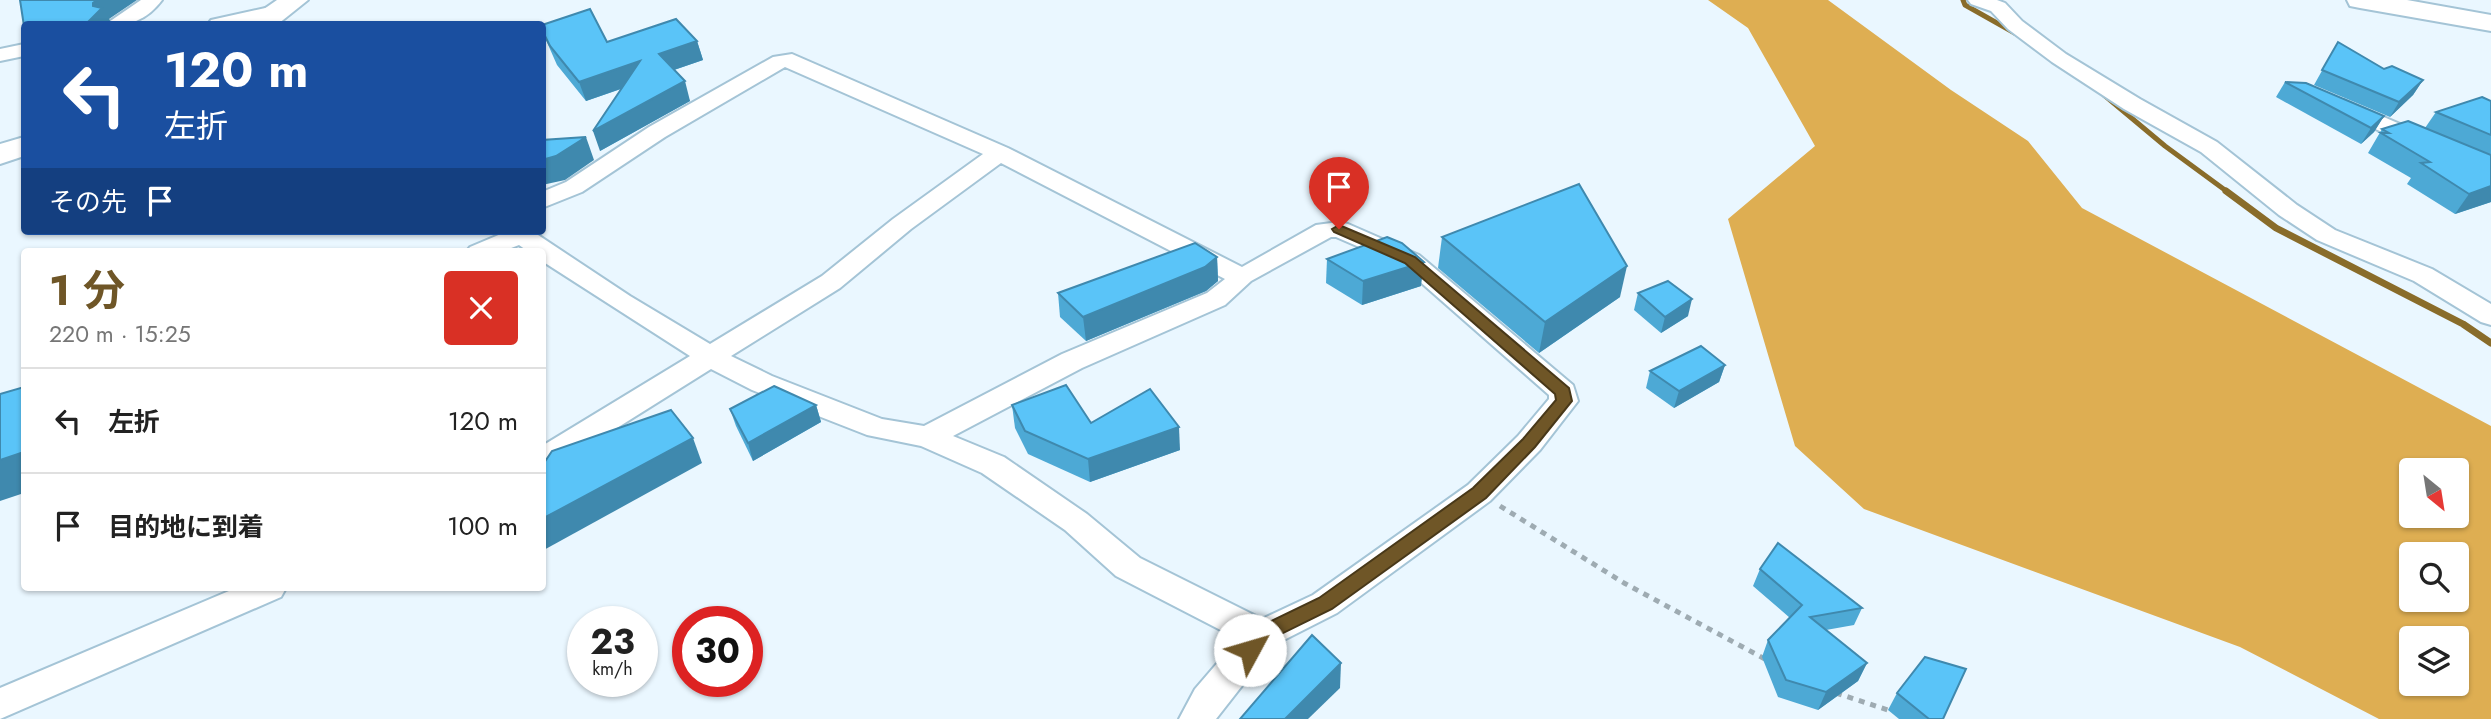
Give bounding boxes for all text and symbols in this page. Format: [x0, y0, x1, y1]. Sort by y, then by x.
text: 120 m [164, 35, 308, 105]
icon: left [49, 49, 140, 140]
text: 左折 [164, 103, 228, 149]
pin [1309, 157, 1369, 229]
icon: arrive [1320, 168, 1358, 206]
icon: arrive [141, 182, 179, 220]
text: その先 [49, 183, 127, 221]
text: 1 分 [49, 260, 125, 321]
button: close [444, 271, 518, 345]
text: 220 m · 15:25 [49, 317, 191, 351]
icon: left [49, 402, 87, 440]
text: 120 m [448, 402, 518, 440]
text: 左折 [108, 403, 160, 441]
north arrow [2399, 458, 2469, 528]
map controls [2399, 458, 2469, 696]
icon: arrive [49, 507, 87, 545]
text: 100 m [447, 507, 518, 545]
text: 目的地に到着 [108, 508, 264, 546]
button: search [2399, 542, 2469, 612]
speed limit sign: 30 [672, 606, 763, 697]
position arrow [1213, 613, 1287, 687]
text: 23 [590, 617, 635, 667]
button: layers [2399, 626, 2469, 696]
text: km/h [592, 656, 633, 682]

